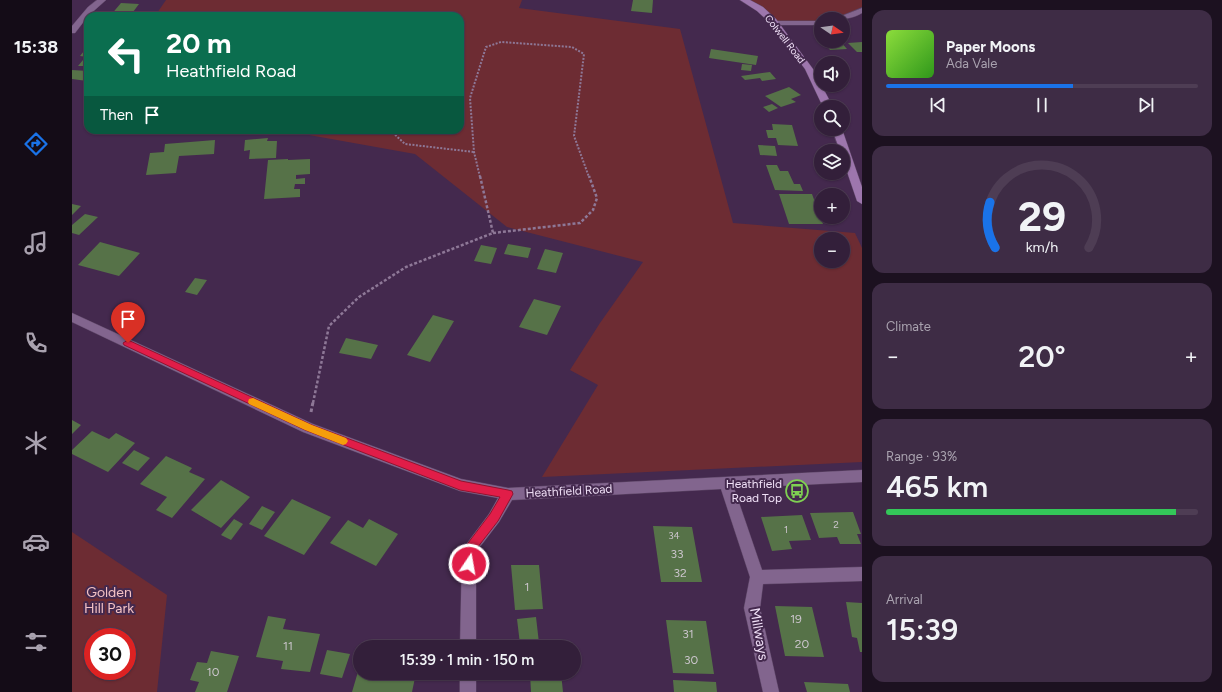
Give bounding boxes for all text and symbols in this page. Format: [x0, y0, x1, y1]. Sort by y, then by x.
street label: Colwell Road [762, 12, 808, 66]
north arrow [814, 12, 850, 48]
map controls [814, 12, 850, 268]
text: 20 m [166, 26, 231, 60]
icon: left [100, 28, 152, 80]
text: 15:38 [14, 36, 58, 58]
text: Paper Moons [946, 38, 1035, 56]
button: sound [814, 56, 850, 92]
text: Ada Vale [946, 56, 997, 71]
text: Heathfield Road [166, 60, 296, 82]
icon: previous [927, 94, 949, 116]
icon: pause [1031, 94, 1053, 116]
icon: next [1135, 94, 1157, 116]
button: search [814, 100, 850, 136]
icon: arrive [141, 104, 163, 126]
text: Then [100, 106, 133, 124]
icon: directions [22, 130, 50, 158]
button: layers [814, 144, 850, 180]
button: + [814, 188, 850, 224]
text: 29 [1018, 190, 1066, 240]
icon: music [22, 229, 50, 257]
button: − [814, 232, 850, 268]
text: km/h [1026, 237, 1058, 255]
pin [111, 302, 145, 343]
icon: arrive [117, 308, 139, 330]
text: Climate [886, 319, 931, 334]
icon: phone [22, 329, 50, 357]
text: 20° [1018, 338, 1066, 375]
text: − [886, 343, 900, 370]
text: + [1184, 343, 1198, 370]
icon: climate [22, 429, 50, 457]
text: Range · 93% [886, 449, 957, 464]
text: 465 km [886, 468, 988, 505]
place label: Heathfield Road Top [726, 477, 782, 505]
bus stop icon: Heathfield Road Top [784, 478, 810, 504]
street label: Heathfield Road [525, 482, 613, 500]
house number: 2 [833, 518, 839, 531]
house number: 1 [784, 523, 788, 536]
icon: car [22, 528, 50, 556]
house number: 34 [668, 529, 680, 542]
position arrow [448, 543, 490, 585]
house number: 33 [670, 547, 684, 561]
house number: 32 [673, 566, 687, 580]
house number: 1 [525, 580, 529, 594]
park label: Golden Hill Park [84, 584, 134, 617]
text: Arrival [886, 592, 923, 607]
street label: Millways [746, 606, 772, 662]
text: 15:39 [886, 611, 958, 648]
house number: 19 [790, 612, 802, 626]
house number: 31 [682, 627, 694, 641]
icon: filters [22, 628, 50, 656]
speed limit sign: 30 [84, 628, 136, 680]
house number: 20 [795, 637, 810, 651]
house number: 11 [283, 639, 293, 653]
text: 15:39 · 1 min · 150 m [400, 651, 534, 669]
house number: 30 [684, 653, 698, 667]
house number: 10 [207, 665, 220, 679]

